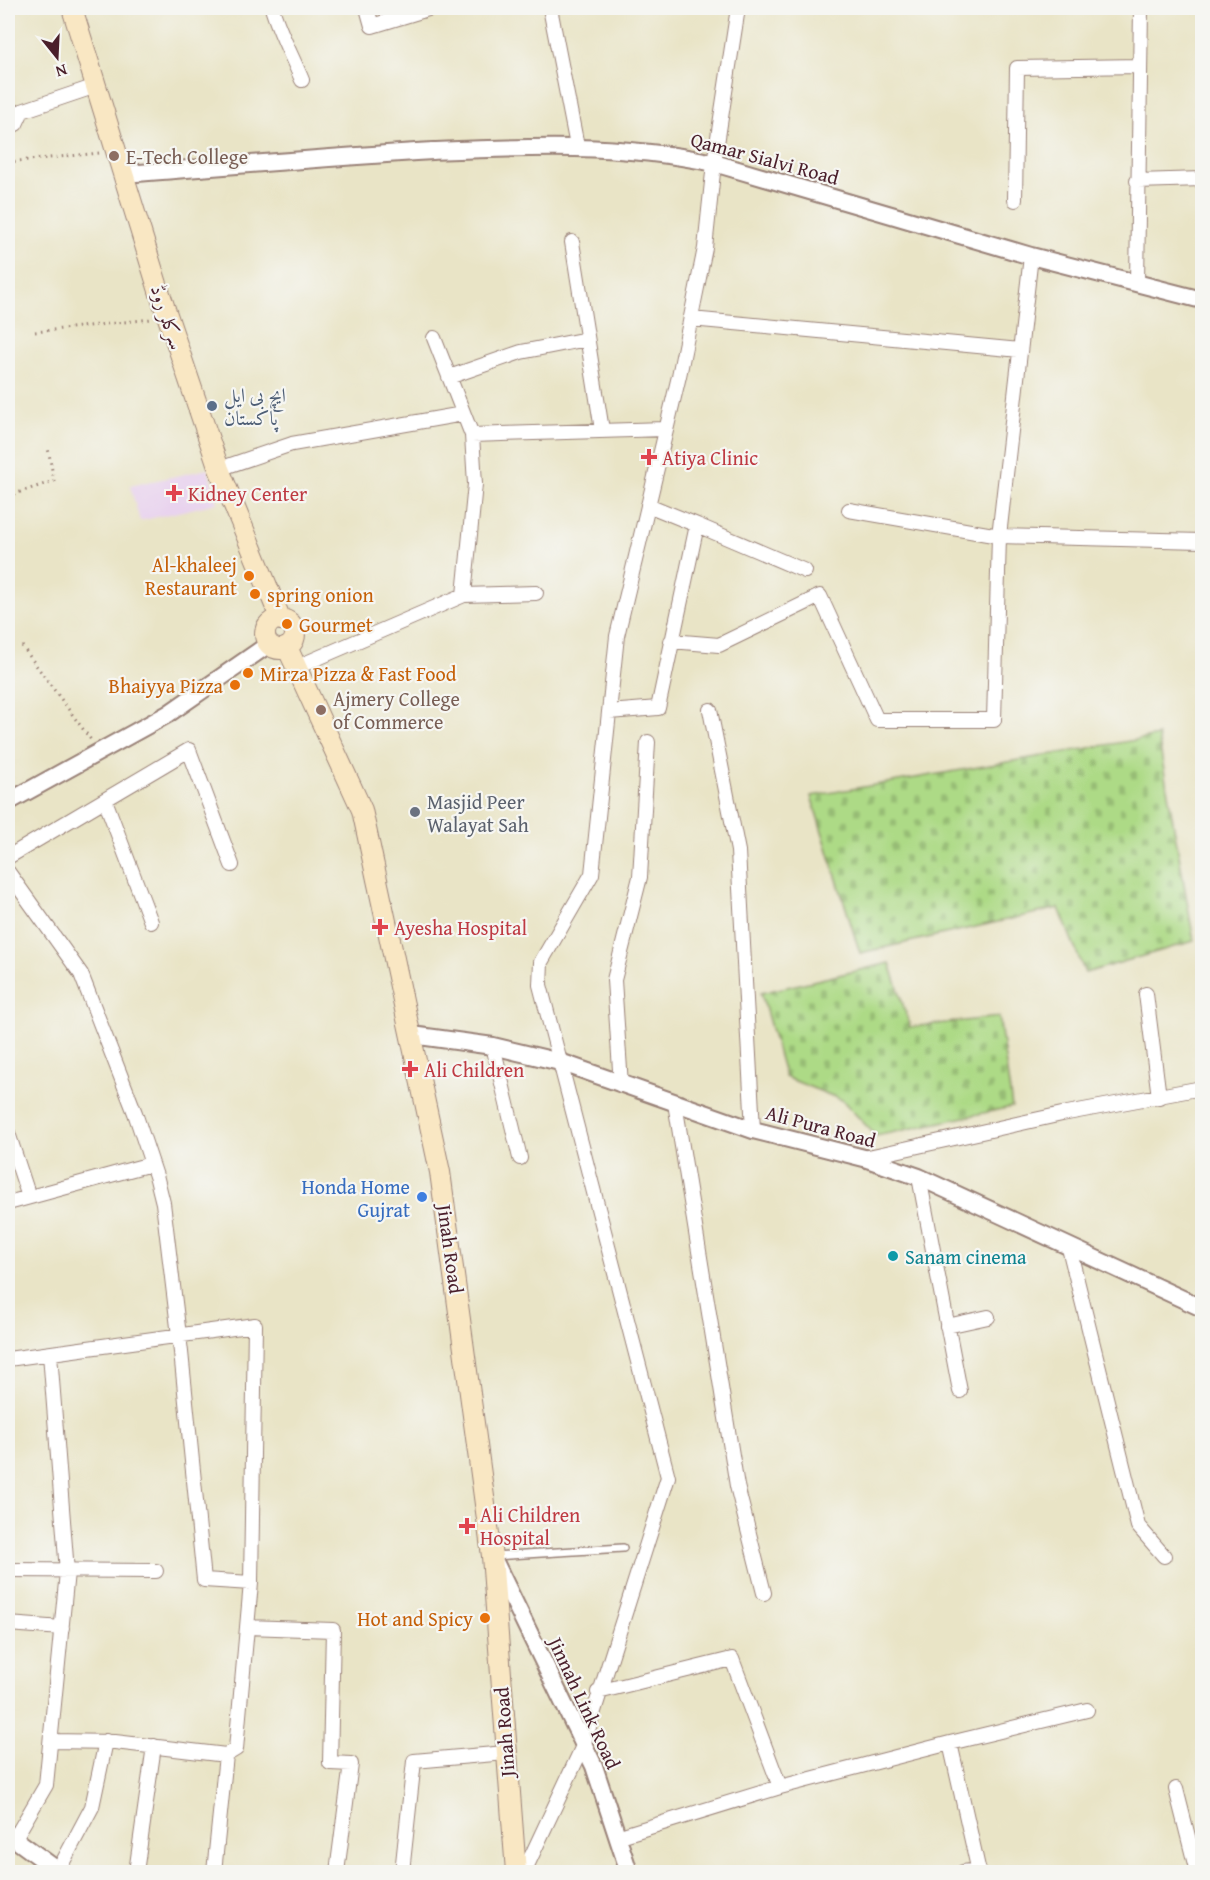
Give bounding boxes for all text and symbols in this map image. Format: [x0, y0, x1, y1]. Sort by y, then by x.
north arrow [27, 27, 87, 87]
text: N [53, 58, 70, 84]
street label: Qamar Sialvi Road [688, 124, 843, 192]
place label: E-Tech College [126, 142, 248, 171]
marker: E-Tech College [107, 149, 121, 163]
street label: سرکلر روڈ [144, 281, 192, 353]
place label: ایچ بی ایل پاکستان [224, 380, 286, 433]
marker: ایچ بی ایل پاکستان [205, 399, 219, 413]
place label: Atiya Clinic [662, 443, 758, 472]
marker: Atiya Clinic [640, 448, 658, 466]
place label: Kidney Center [188, 479, 307, 508]
marker: Kidney Center [165, 484, 183, 502]
place label: Al-khaleej Restaurant [145, 550, 237, 602]
marker: Al-khaleej Restaurant [242, 569, 256, 583]
place label: spring onion [267, 580, 374, 609]
marker: spring onion [248, 587, 262, 601]
place label: Gourmet [299, 610, 373, 639]
marker: Gourmet [280, 617, 294, 631]
place label: Mirza Pizza & Fast Food [260, 659, 457, 688]
marker: Mirza Pizza & Fast Food [241, 666, 255, 680]
place label: Bhaiyya Pizza [109, 671, 224, 700]
marker: Bhaiyya Pizza [228, 678, 242, 692]
place label: Ajmery College of Commerce [333, 684, 460, 736]
marker: Ajmery College of Commerce [314, 703, 328, 717]
place label: Masjid Peer Walayat Sah [427, 787, 529, 839]
marker: Masjid Peer Walayat Sah [408, 805, 422, 819]
place label: Ayesha Hospital [394, 913, 527, 942]
marker: Ayesha Hospital [371, 918, 389, 936]
place label: Ali Children [424, 1055, 524, 1084]
marker: Ali Children [401, 1060, 419, 1078]
street label: Ali Pura Road [763, 1097, 880, 1155]
place label: Honda Home Gujrat [302, 1172, 410, 1224]
marker: Honda Home Gujrat [415, 1190, 429, 1204]
street label: Jinah Road [430, 1199, 472, 1296]
place label: Sanam cinema [905, 1242, 1027, 1271]
marker: Sanam cinema [886, 1249, 900, 1263]
place label: Ali Children Hospital [480, 1500, 580, 1552]
marker: Ali Children Hospital [458, 1517, 476, 1535]
place label: Hot and Spicy [357, 1604, 473, 1633]
marker: Hot and Spicy [478, 1611, 492, 1625]
street label: Jinnah Link Road [540, 1630, 628, 1774]
street label: Jinah Road [486, 1686, 522, 1781]

